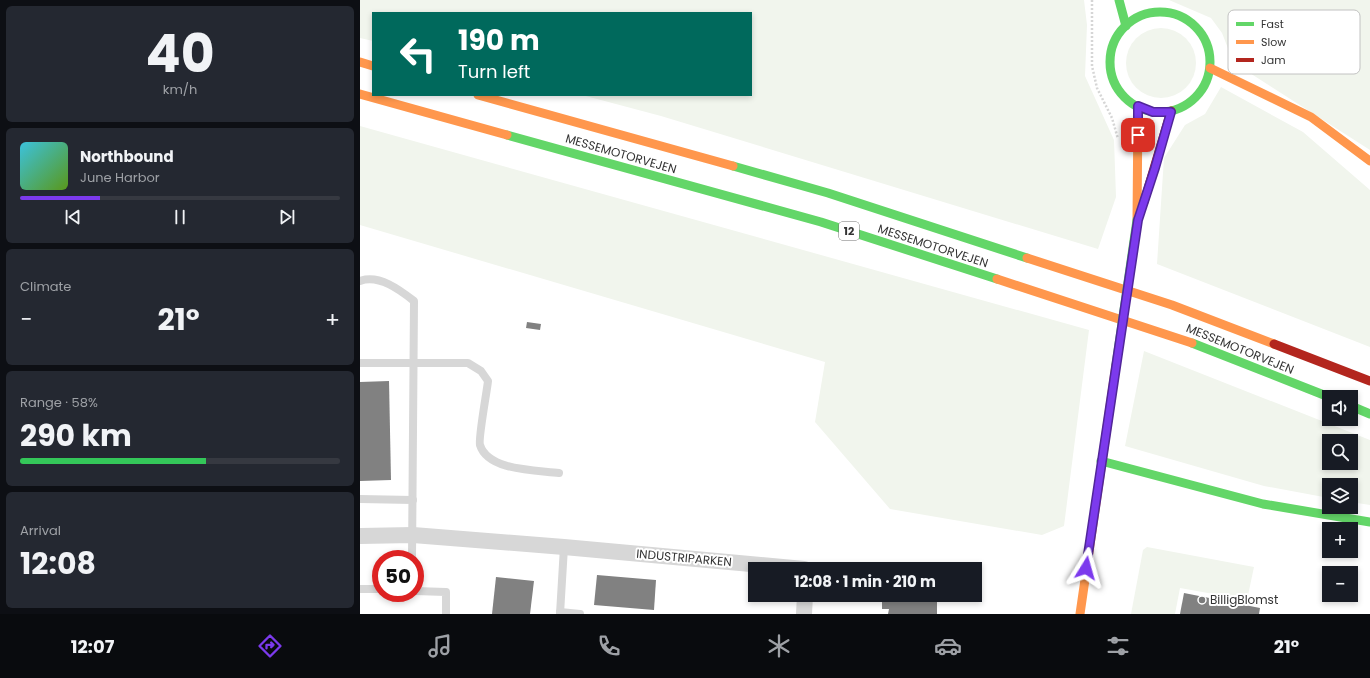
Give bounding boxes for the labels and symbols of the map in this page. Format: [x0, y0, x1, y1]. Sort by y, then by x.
legend [1228, 10, 1360, 74]
text: Fast [1261, 16, 1284, 32]
text: Slow [1261, 34, 1286, 50]
text: Jam [1261, 52, 1286, 68]
pin [1121, 118, 1155, 152]
street label: MESSEMOTORVEJEN [564, 130, 679, 178]
street label: MESSEMOTORVEJEN [876, 220, 990, 271]
road number: 12 [839, 222, 859, 240]
street label: MESSEMOTORVEJEN [1184, 319, 1297, 378]
street label: INDUSTRIPARKEN [636, 545, 733, 570]
position arrow [1065, 547, 1107, 589]
speed limit sign: 50 [372, 550, 424, 602]
place label: BilligBlomst [1210, 591, 1278, 608]
marker: BilligBlomst [1197, 595, 1207, 605]

